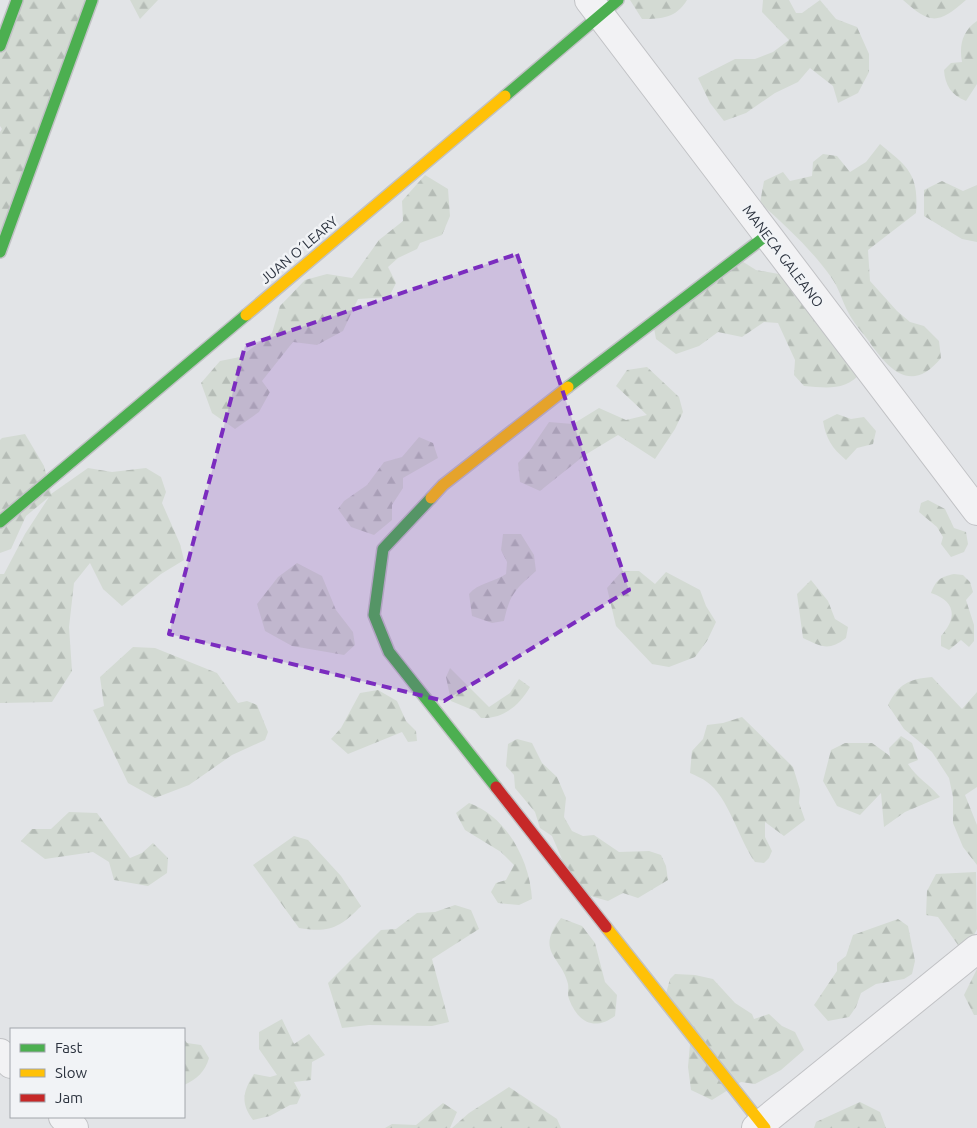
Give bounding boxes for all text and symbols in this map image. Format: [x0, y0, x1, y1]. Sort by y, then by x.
street label: MANECA GALEANO [739, 202, 827, 310]
street label: JUAN O´LEARY [257, 213, 341, 287]
legend [10, 1028, 185, 1118]
text: Fast [55, 1039, 83, 1056]
text: Slow [55, 1064, 88, 1081]
text: Jam [55, 1089, 83, 1106]

